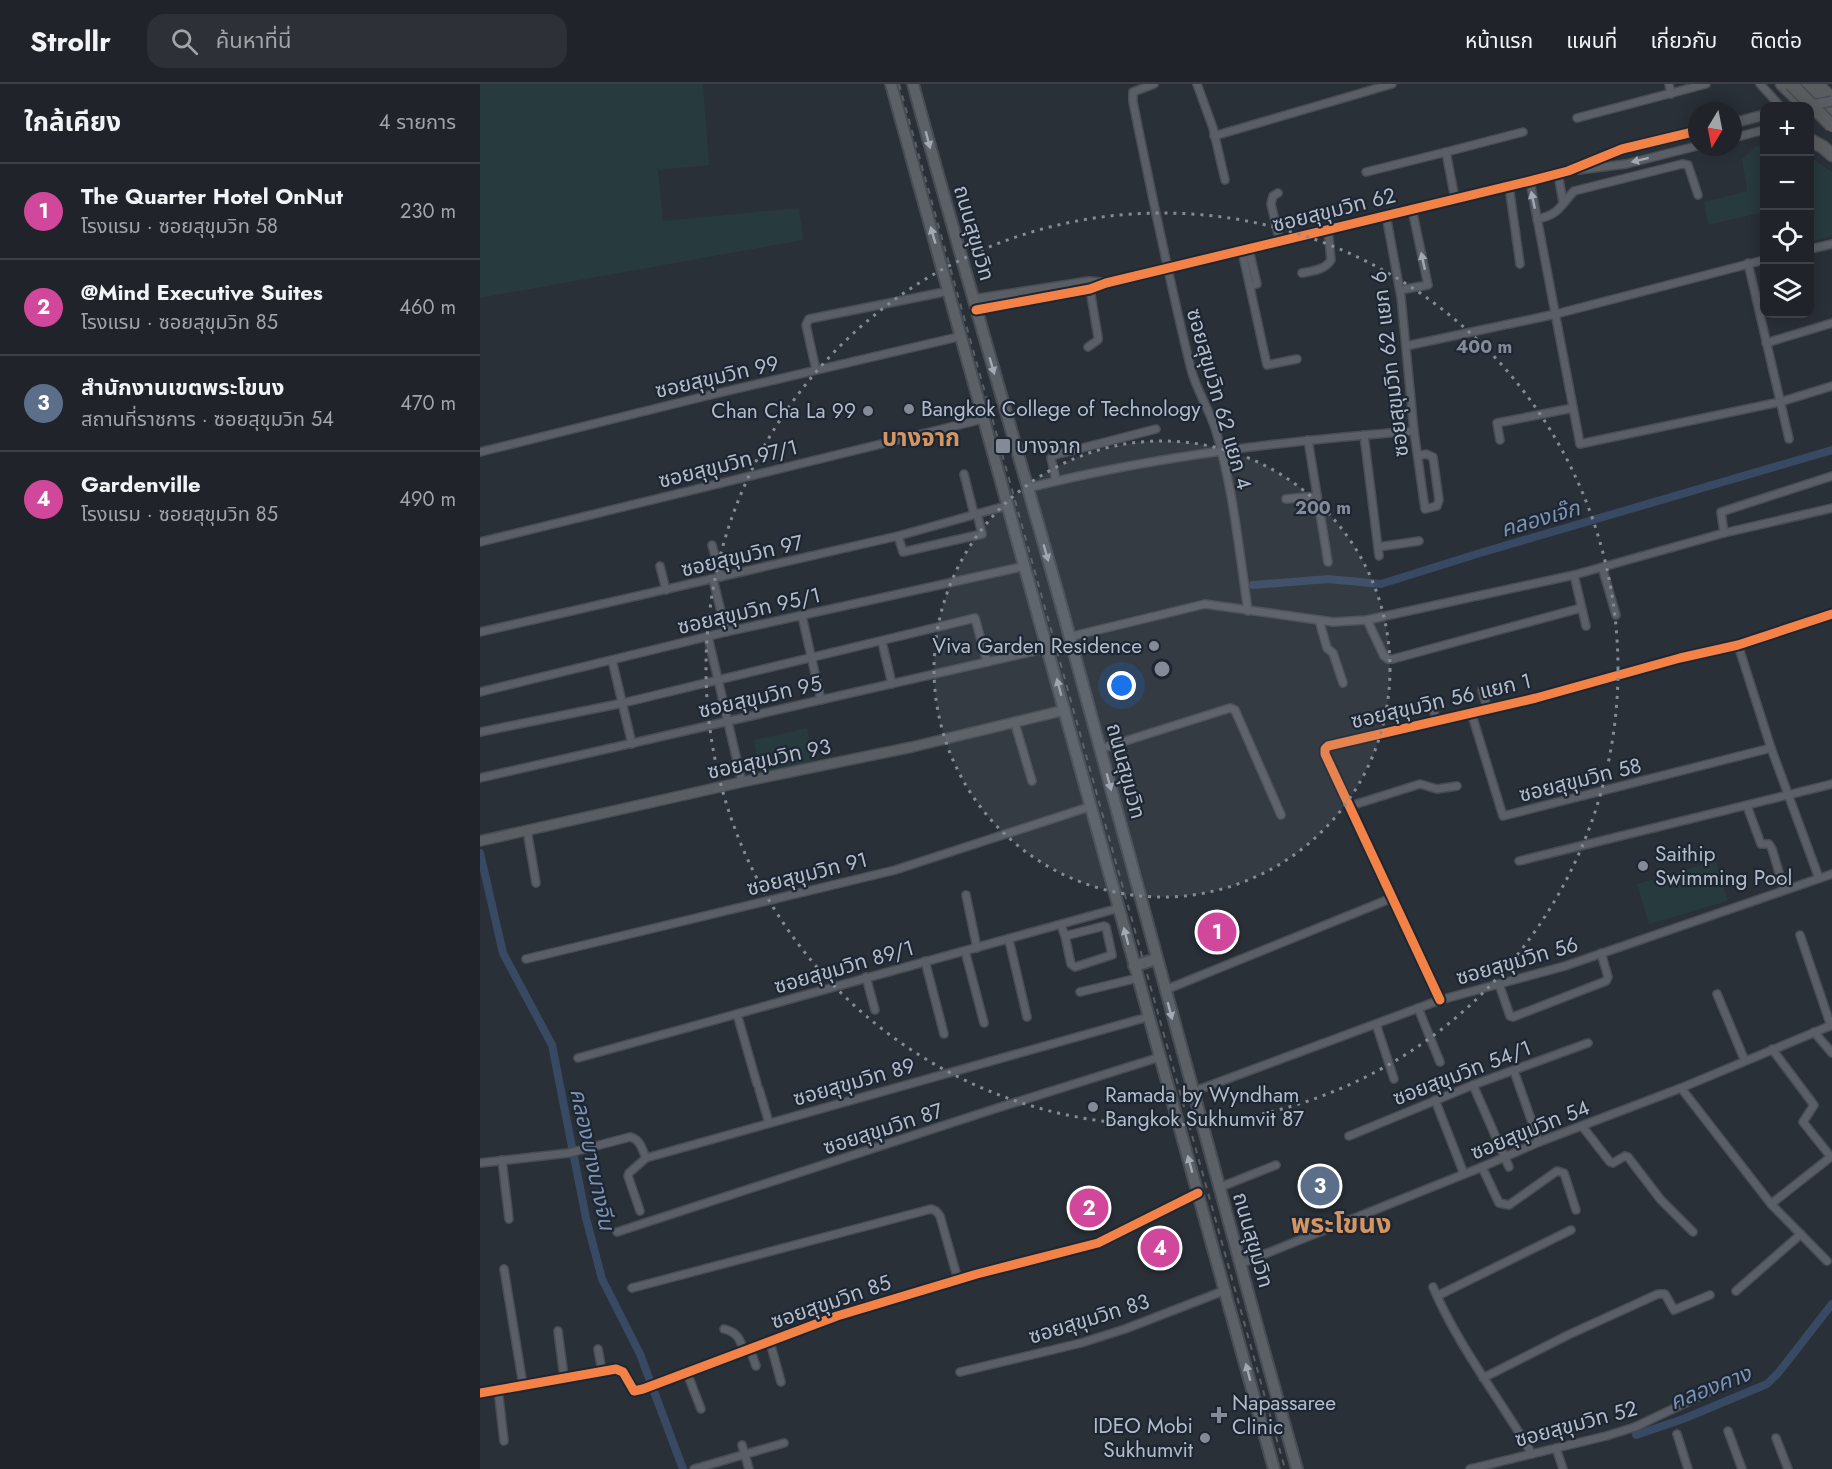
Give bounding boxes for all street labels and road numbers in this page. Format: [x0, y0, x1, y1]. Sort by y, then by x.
street label: ซอยสุขุมวิท 62 [1269, 180, 1399, 240]
street label: ถนนสุขุมวิท [946, 182, 1002, 284]
street label: ซอยสุขุมวิท 62 แยก 6 [1364, 269, 1416, 459]
street label: ซอยสุขุมวิท 62 แยก 4 [1179, 305, 1259, 493]
street label: ซอยสุขุมวิท 99 [652, 348, 782, 406]
street label: ซอยสุขุมวิท 97/1 [655, 432, 801, 496]
street label: ซอยสุขุมวิท 97 [678, 527, 806, 585]
street label: ซอยสุขุมวิท 95/1 [674, 580, 824, 642]
street label: ซอยสุขุมวิท 56 แยก 1 [1348, 666, 1534, 736]
street label: ซอยสุขุมวิท 95 [695, 668, 825, 726]
street label: ถนนสุขุมวิท [1099, 720, 1153, 822]
street label: ซอยสุขุมวิท 93 [704, 731, 834, 787]
street label: ซอยสุขุมวิท 58 [1516, 750, 1644, 810]
street label: ซอยสุขุมวิท 91 [743, 844, 871, 904]
street label: ซอยสุขุมวิท 56 [1452, 929, 1582, 993]
street label: ซอยสุขุมวิท 89/1 [770, 933, 918, 1001]
street label: ซอยสุขุมวิท 54/1 [1388, 1033, 1536, 1113]
street label: ซอยสุขุมวิท 89 [790, 1050, 918, 1114]
street label: ซอยสุขุมวิท 54 [1466, 1092, 1594, 1168]
street label: ซอยสุขุมวิท 87 [819, 1096, 947, 1162]
street label: ถนนสุขุมวิท [1225, 1189, 1281, 1291]
street label: ซอยสุขุมวิท 85 [767, 1267, 895, 1337]
street label: ซอยสุขุมวิท 83 [1025, 1286, 1153, 1352]
street label: ซอยสุขุมวิท 52 [1511, 1393, 1641, 1455]

